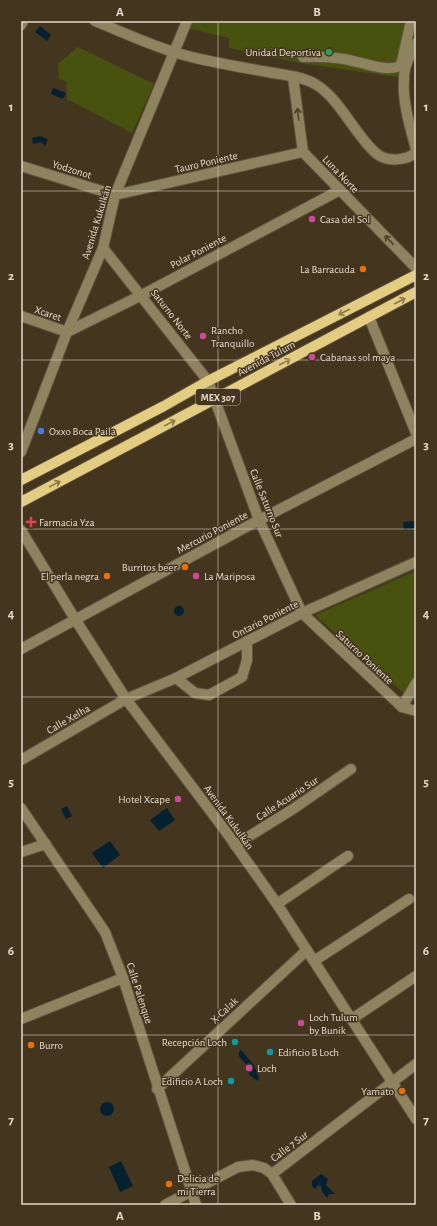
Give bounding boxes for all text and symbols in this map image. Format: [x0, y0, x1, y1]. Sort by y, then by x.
text: A [116, 6, 124, 19]
text: B [313, 6, 321, 19]
place label: Unidad Deportiva [245, 47, 321, 58]
marker: Unidad Deportiva [324, 47, 334, 57]
text: 1 [9, 101, 13, 114]
text: 1 [424, 101, 428, 114]
one-way arrow [294, 108, 302, 121]
street label: Tauro Poniente [174, 150, 239, 175]
street label: Luna Norte [320, 154, 361, 195]
street label: Yodzonot [51, 158, 93, 181]
street label: Avenida Kukulkán [80, 184, 113, 261]
marker: Casa del Sol [307, 214, 317, 224]
place label: Casa del Sol [320, 214, 370, 225]
street label: Polar Poniente [168, 232, 228, 271]
one-way arrow [384, 235, 394, 245]
place label: La Barracuda [300, 264, 355, 275]
marker: La Barracuda [358, 264, 368, 274]
text: 2 [8, 270, 14, 283]
text: 2 [423, 270, 429, 283]
street label: Saturno Norte [149, 287, 194, 341]
one-way arrow [394, 296, 406, 304]
street label: Xcaret [33, 304, 63, 323]
one-way arrow [338, 309, 350, 316]
place label: Rancho Tranquillo [211, 325, 255, 349]
marker: Rancho Tranquillo [198, 331, 208, 341]
street label: Avenida Tulum [235, 339, 297, 378]
marker: Cabanas sol maya [307, 352, 317, 362]
place label: Cabanas sol maya [320, 352, 395, 363]
one-way arrow [279, 357, 291, 365]
road number: MEX 307 [196, 389, 240, 405]
one-way arrow [164, 418, 176, 426]
marker: Oxxo Boca Paila [36, 426, 46, 436]
place label: Oxxo Boca Paila [49, 426, 116, 437]
text: 3 [8, 439, 14, 452]
text: 3 [423, 439, 429, 452]
street label: Calle Saturno Sur [248, 467, 285, 539]
one-way arrow [49, 480, 61, 487]
street label: Mercurio Poniente [175, 509, 249, 556]
marker: Farmacia Yza [26, 517, 36, 527]
place label: Farmacia Yza [39, 517, 95, 528]
place label: Burritos beer [122, 562, 177, 573]
marker: Burritos beer [180, 562, 190, 572]
place label: El perla negra [41, 571, 99, 582]
marker: El perla negra [102, 571, 112, 581]
marker: La Mariposa [191, 571, 201, 581]
place label: La Mariposa [204, 571, 255, 582]
street label: Ontario Poniente [230, 598, 300, 641]
text: 4 [8, 608, 15, 621]
text: 4 [423, 608, 430, 621]
street label: Saturno Poniente [334, 628, 395, 686]
street label: Calle Xelha [45, 703, 92, 736]
street label: Calle Acuario Sur [254, 774, 321, 823]
text: 5 [8, 776, 14, 789]
text: 5 [423, 776, 429, 789]
street label: Avenida Kukulkán [202, 783, 256, 852]
place label: Hotel Xcape [118, 794, 170, 805]
marker: Hotel Xcape [173, 794, 183, 804]
text: 6 [8, 945, 14, 958]
text: 6 [423, 945, 429, 958]
street label: Calle Palenque [124, 961, 155, 1025]
street label: X-Calak [209, 995, 240, 1026]
place label: Loch Tulum by Bunik [309, 1012, 358, 1036]
marker: Loch Tulum by Bunik [296, 1018, 306, 1028]
place label: Recepción Loch [162, 1037, 227, 1048]
marker: Recepción Loch [230, 1037, 240, 1047]
marker: Burro [26, 1040, 36, 1050]
place label: Burro [39, 1040, 63, 1051]
marker: Edificio B Loch [265, 1047, 275, 1057]
place label: Edificio B Loch [278, 1047, 339, 1058]
marker: Loch [244, 1063, 254, 1073]
place label: Loch [257, 1063, 277, 1074]
place label: Edificio A Loch [161, 1076, 223, 1087]
marker: Edificio A Loch [226, 1076, 236, 1086]
place label: Yamato [361, 1086, 394, 1097]
marker: Yamato [397, 1086, 407, 1096]
text: 7 [8, 1114, 14, 1127]
text: 7 [423, 1114, 429, 1127]
street label: Calle 7 Sur [269, 1129, 310, 1164]
place label: Delicia de mi Tierra [177, 1173, 219, 1197]
marker: Delicia de mi Tierra [164, 1179, 174, 1189]
text: A [116, 1210, 124, 1223]
text: B [313, 1210, 321, 1223]

